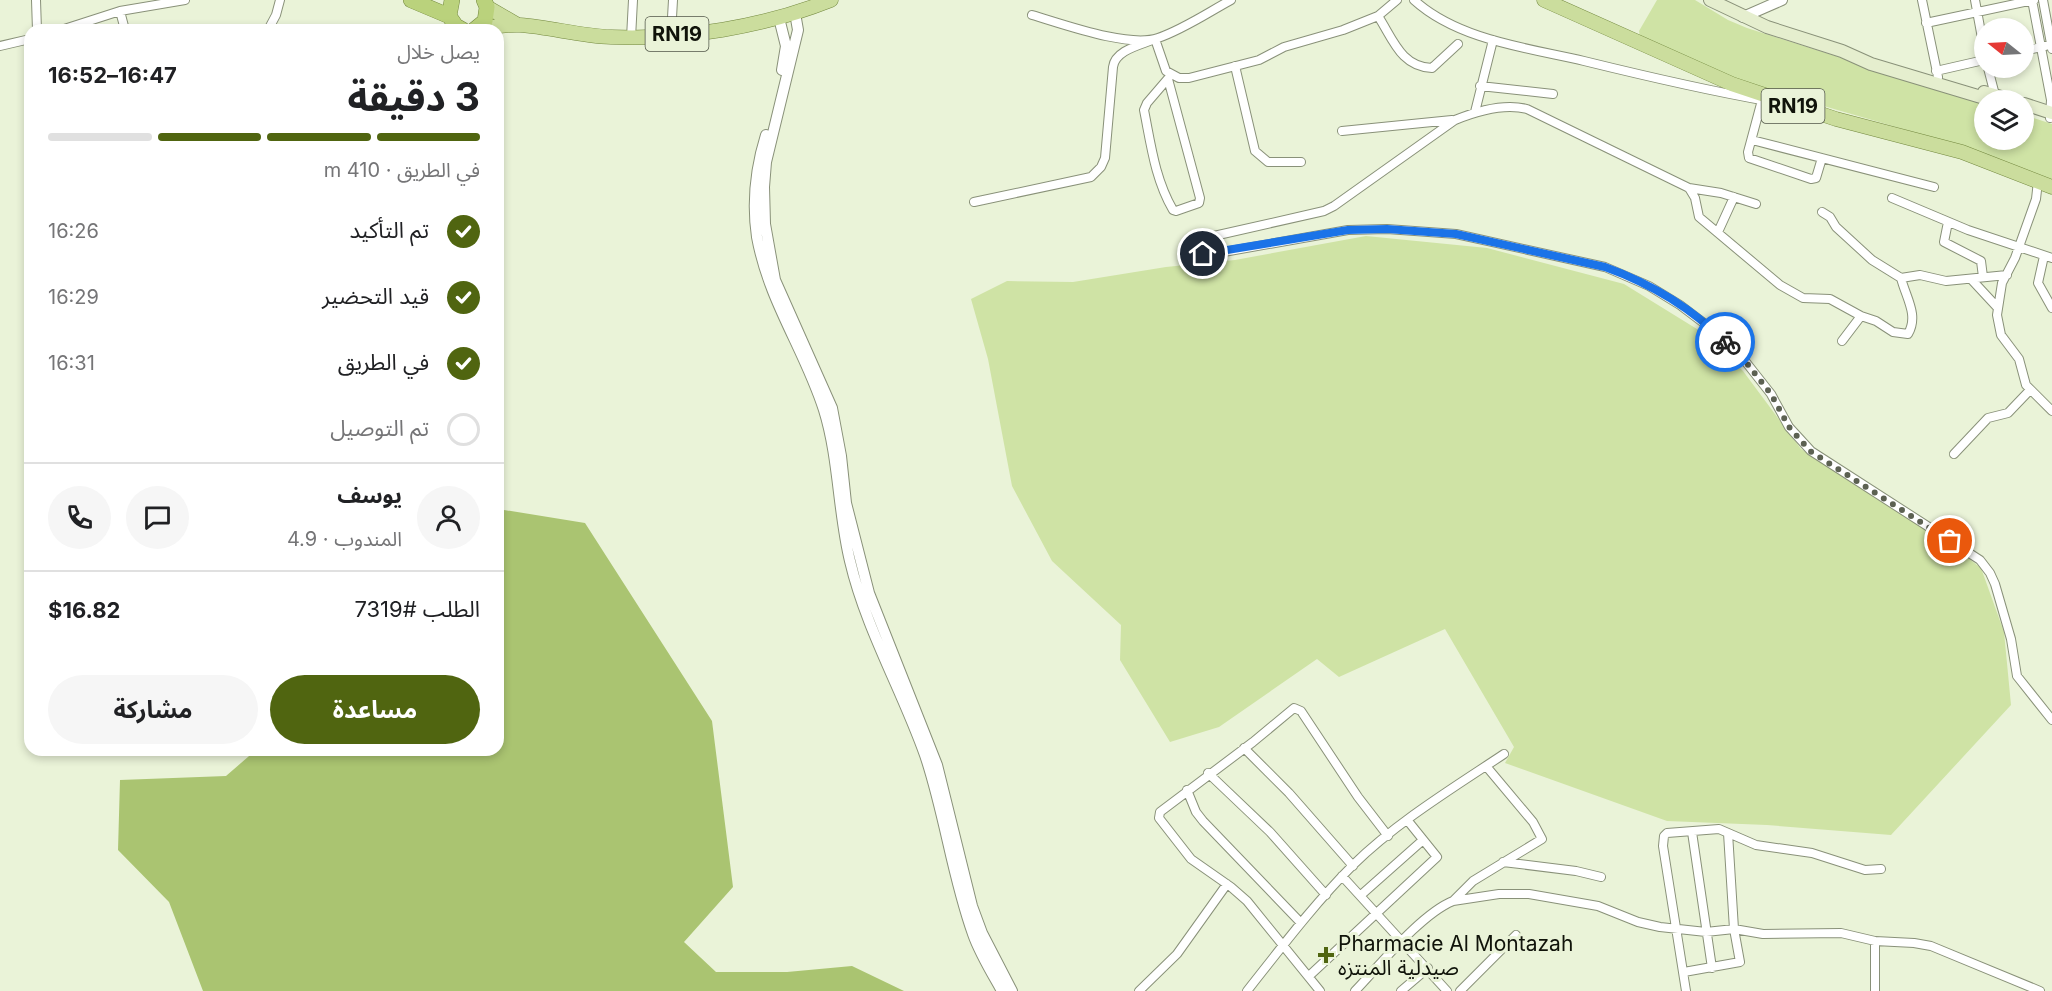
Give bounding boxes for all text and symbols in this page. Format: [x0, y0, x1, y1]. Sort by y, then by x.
road number: RN19 [646, 17, 708, 51]
north arrow [1974, 18, 2034, 78]
map controls [1974, 18, 2034, 150]
text: يصل خلال [397, 40, 480, 64]
text: 16:47–16:52 [48, 62, 177, 88]
text: 3 دقيقة [347, 73, 480, 120]
road number: RN19 [1762, 89, 1824, 123]
button: layers [1974, 90, 2034, 150]
text: في الطريق · 410 m [324, 158, 480, 182]
icon: check [447, 215, 480, 248]
text: تم التأكيد [349, 217, 429, 243]
text: 16:26 [48, 219, 99, 243]
pin [1177, 228, 1228, 279]
icon: home [1186, 237, 1219, 270]
icon: check [447, 281, 480, 314]
text: قيد التحضير [322, 283, 429, 309]
text: 16:29 [48, 285, 99, 309]
courier [1695, 312, 1755, 372]
icon: bike [1709, 326, 1742, 359]
icon: check [447, 347, 480, 380]
text: في الطريق [338, 349, 429, 375]
text: 16:31 [48, 351, 95, 375]
text: تم التوصيل [330, 415, 429, 441]
text: يوسف [337, 482, 402, 508]
button: phone [48, 486, 111, 549]
button: chat [126, 486, 189, 549]
button: person [417, 486, 480, 549]
pin [1924, 515, 1975, 566]
icon: bag [1933, 524, 1966, 557]
text: المندوب · 4.9 [287, 527, 402, 551]
text: الطلب #7319 [354, 596, 480, 622]
text: $16.82 [48, 597, 120, 623]
button: مشاركة [48, 675, 258, 744]
button: مساعدة [270, 675, 480, 744]
place label: Pharmacie Al Montazah صيدلية المنتزه [1338, 931, 1573, 980]
marker: Pharmacie Al Montazah صيدلية المنتزه [1319, 948, 1333, 962]

